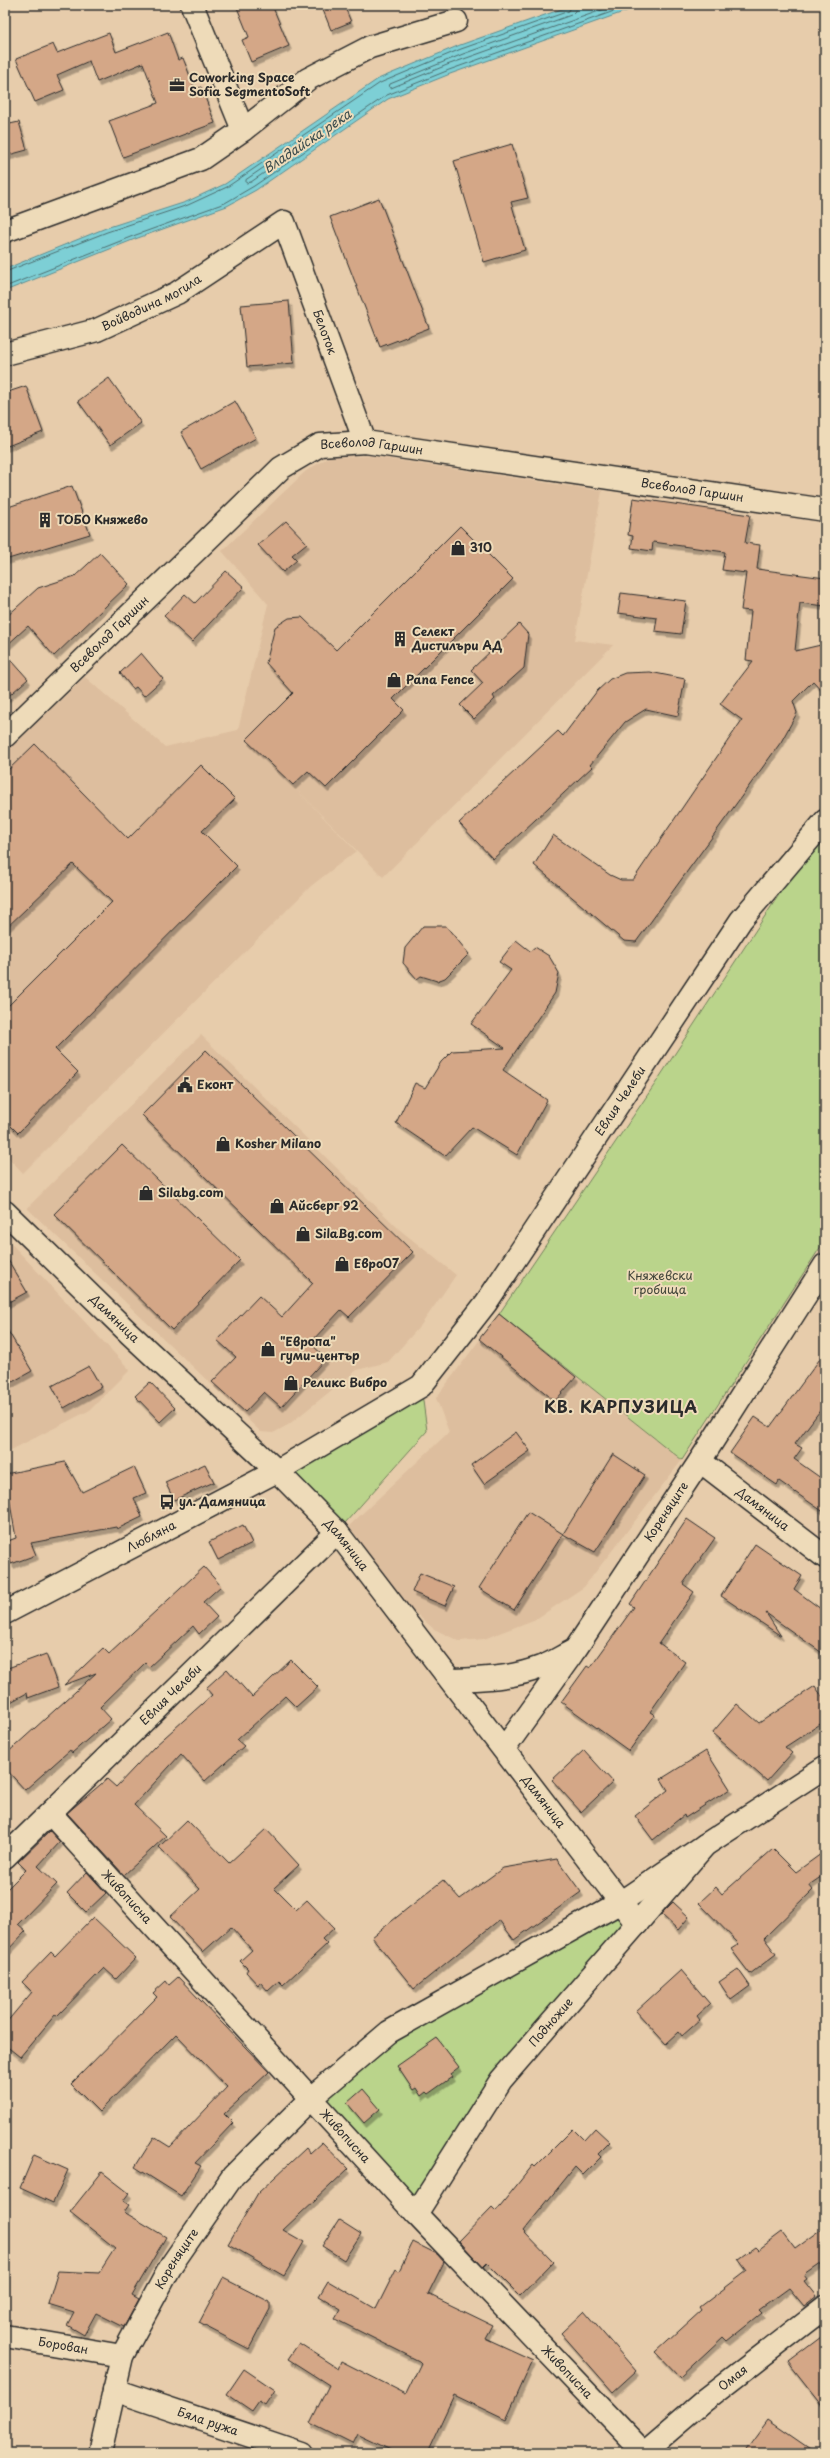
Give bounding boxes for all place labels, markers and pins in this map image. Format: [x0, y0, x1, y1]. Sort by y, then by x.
place label: Coworking Space Sofia SegmentoSoft [189, 68, 310, 100]
office icon: Coworking Space Sofia SegmentoSoft [168, 76, 186, 94]
place label: ТОБО Княжево [57, 510, 148, 528]
building icon: ТОБО Княжево [36, 511, 54, 529]
place label: 310 [470, 538, 492, 556]
shop icon: 310 [449, 539, 467, 557]
place label: Селект Дистилъри АД [411, 622, 502, 654]
building icon: Селект Дистилъри АД [391, 630, 409, 648]
place label: Pana Fence [406, 670, 475, 688]
shop icon: Pana Fence [385, 671, 403, 689]
place label: Еконт [197, 1075, 234, 1093]
public building icon: Еконт [176, 1076, 194, 1094]
place label: Kosher Milano [235, 1134, 321, 1152]
shop icon: Kosher Milano [214, 1135, 232, 1153]
place label: Silabg.com [158, 1183, 224, 1201]
shop icon: Silabg.com [137, 1184, 155, 1202]
place label: Айсберг 92 [288, 1196, 359, 1214]
shop icon: Айсберг 92 [268, 1197, 286, 1215]
place label: SilaBg.com [315, 1224, 382, 1242]
shop icon: SilaBg.com [294, 1225, 312, 1243]
place label: Евро07 [354, 1254, 399, 1272]
shop icon: Евро07 [333, 1255, 351, 1273]
place label: "Европа" гуми-център [280, 1332, 360, 1364]
shop icon: "Европа" гуми-център [259, 1340, 277, 1358]
place label: Реликс Вибро [303, 1373, 387, 1391]
shop icon: Реликс Вибро [282, 1374, 300, 1392]
place label: ул. Дамяница [179, 1492, 267, 1510]
bus stop icon: ул. Дамяница [158, 1493, 176, 1511]

